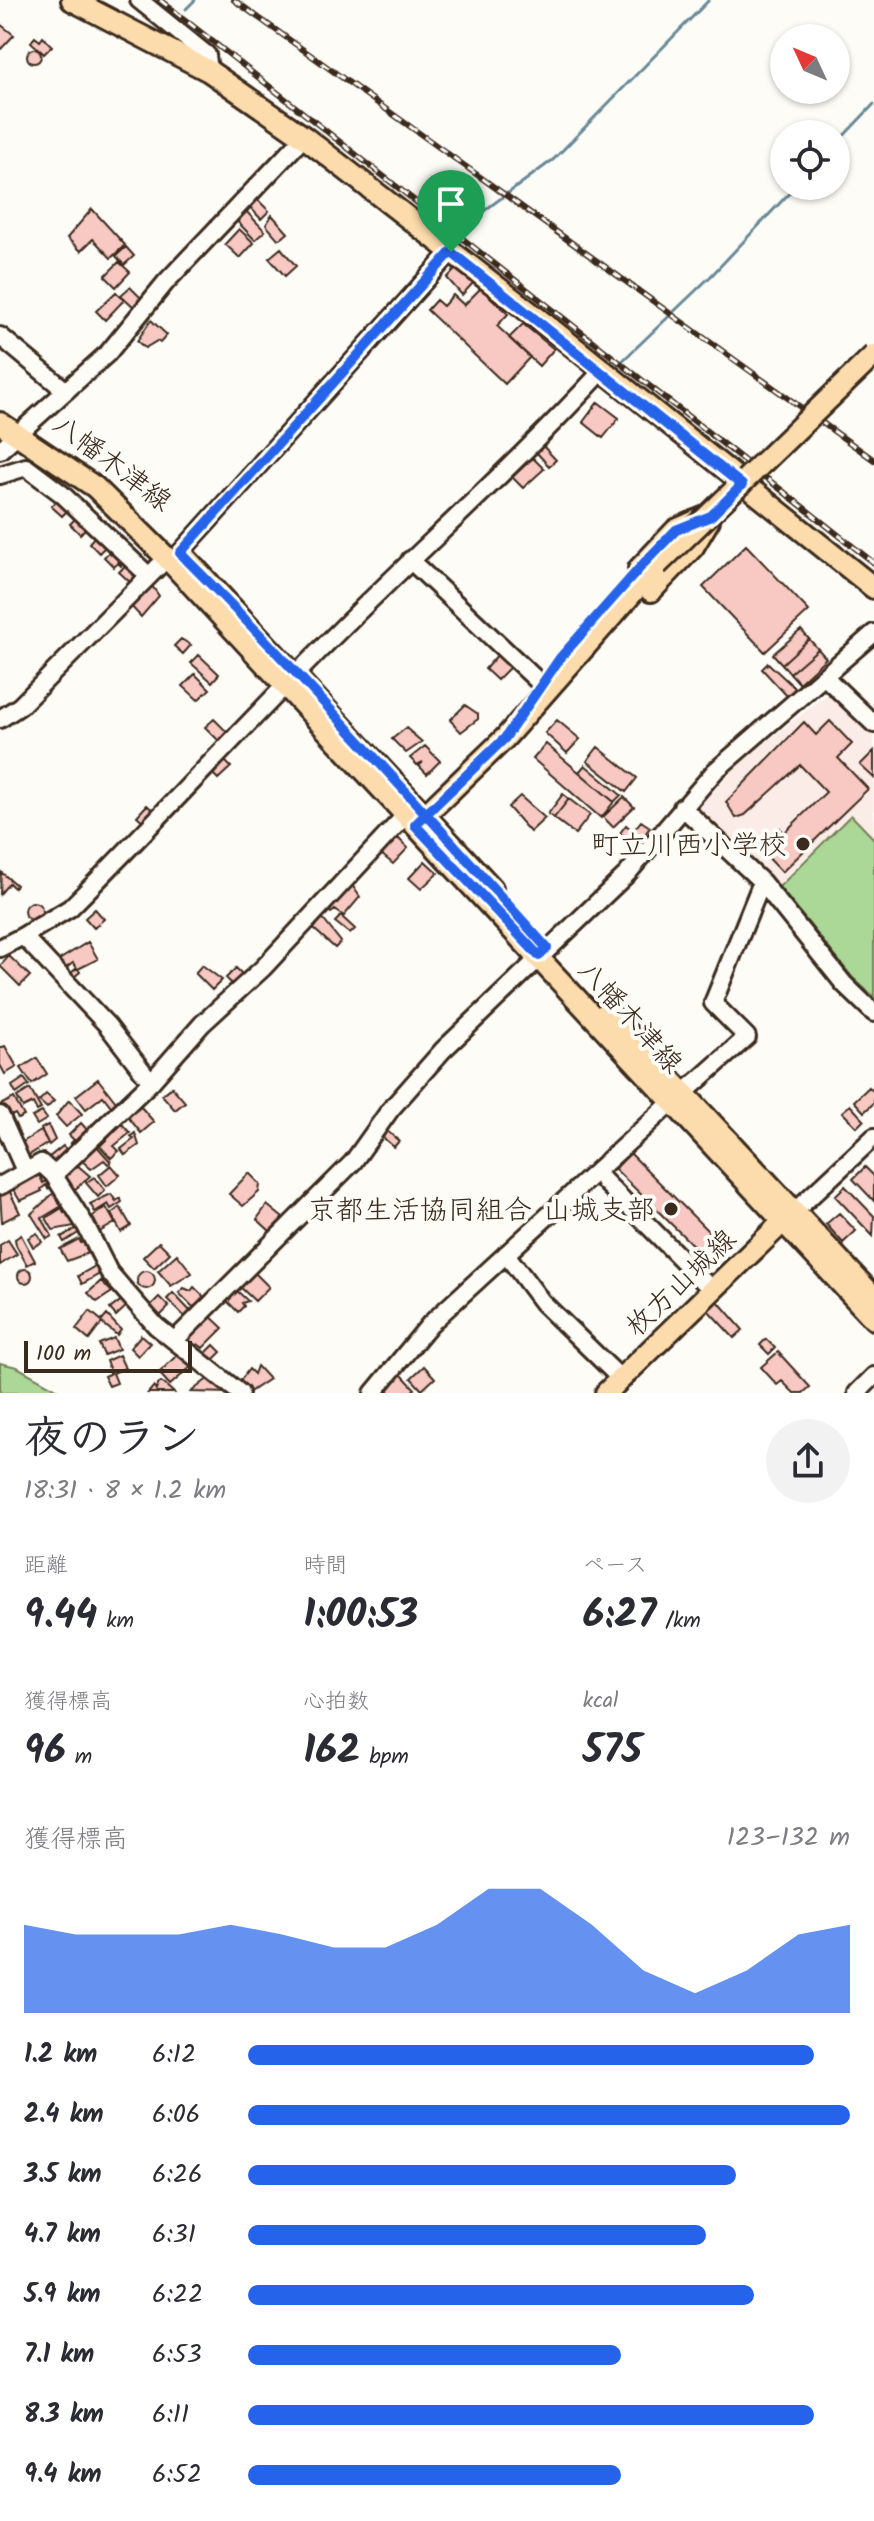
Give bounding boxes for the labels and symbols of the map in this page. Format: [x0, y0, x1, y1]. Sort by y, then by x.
north arrow [770, 24, 850, 104]
pin [417, 170, 485, 252]
street label: 八幡木津線 [42, 404, 181, 524]
place label: 町立川西小学校 [591, 824, 787, 869]
marker: 町立川西小学校 [794, 835, 812, 853]
street label: 八幡木津線 [566, 951, 693, 1085]
place label: 京都生活協同組合 山城支部 [308, 1189, 655, 1234]
marker: 京都生活協同組合 山城支部 [662, 1200, 680, 1218]
street label: 枚方山城線 [616, 1219, 748, 1349]
scale bar [24, 1337, 192, 1373]

